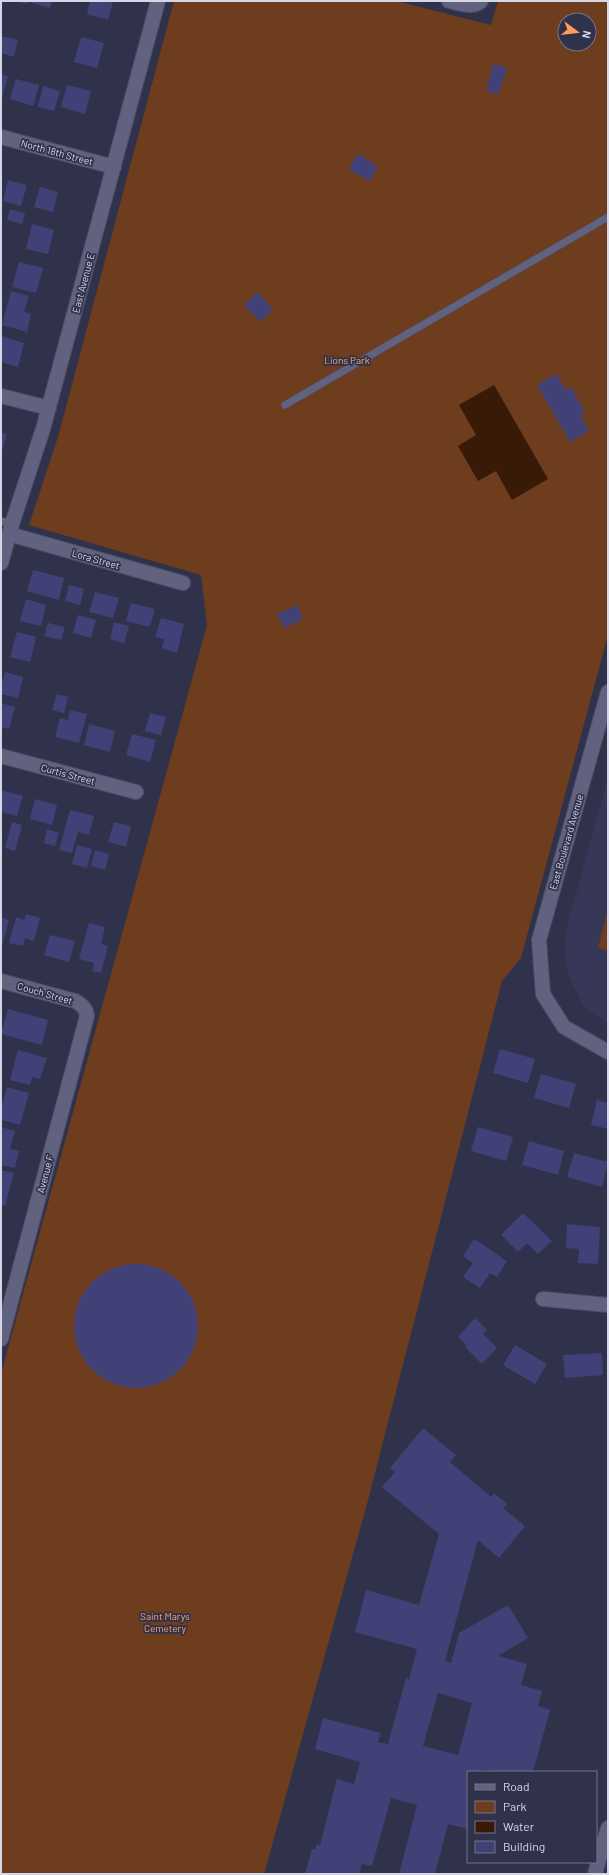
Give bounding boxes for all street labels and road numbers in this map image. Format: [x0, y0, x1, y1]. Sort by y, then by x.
street label: North 18th Street [20, 137, 95, 167]
street label: East Avenue E [69, 252, 97, 314]
street label: Lora Street [71, 546, 122, 572]
street label: Curtis Street [40, 761, 97, 787]
street label: East Boulevard Avenue [547, 793, 585, 891]
street label: Couch Street [16, 979, 74, 1007]
street label: Avenue F [34, 1153, 56, 1195]

